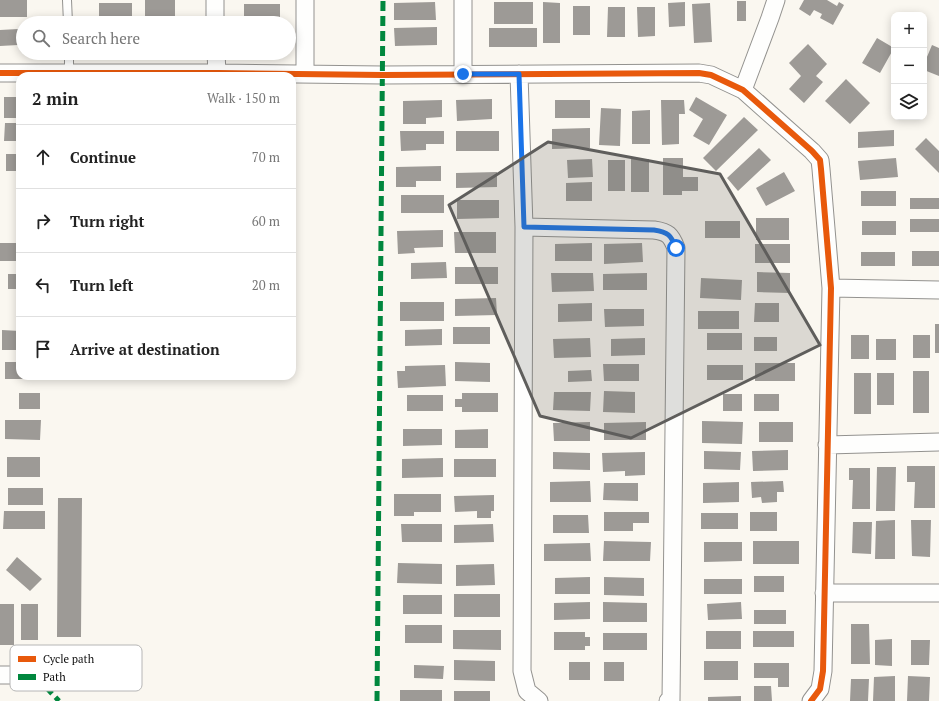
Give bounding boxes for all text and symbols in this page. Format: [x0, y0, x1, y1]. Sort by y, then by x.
map controls [891, 12, 927, 120]
button: + [891, 12, 927, 48]
search box [16, 16, 296, 60]
icon: search [30, 27, 52, 49]
text: Search here [62, 28, 140, 48]
button: − [891, 48, 927, 84]
route end [454, 65, 472, 83]
button: layers [891, 84, 927, 120]
text: 2 min [32, 87, 79, 110]
text: Walk · 150 m [207, 89, 280, 107]
icon: ahead [32, 146, 54, 168]
text: Continue [70, 147, 136, 167]
text: 70 m [252, 148, 280, 166]
icon: right [32, 210, 54, 232]
text: Turn right [70, 211, 145, 231]
text: 60 m [252, 212, 280, 230]
route start [667, 239, 685, 257]
icon: left [32, 274, 54, 296]
text: Turn left [70, 275, 134, 295]
text: 20 m [252, 276, 280, 294]
icon: arrive [32, 338, 54, 360]
text: Arrive at destination [70, 339, 220, 359]
legend [10, 645, 142, 691]
text: Cycle path [43, 652, 95, 666]
text: Path [43, 670, 66, 684]

